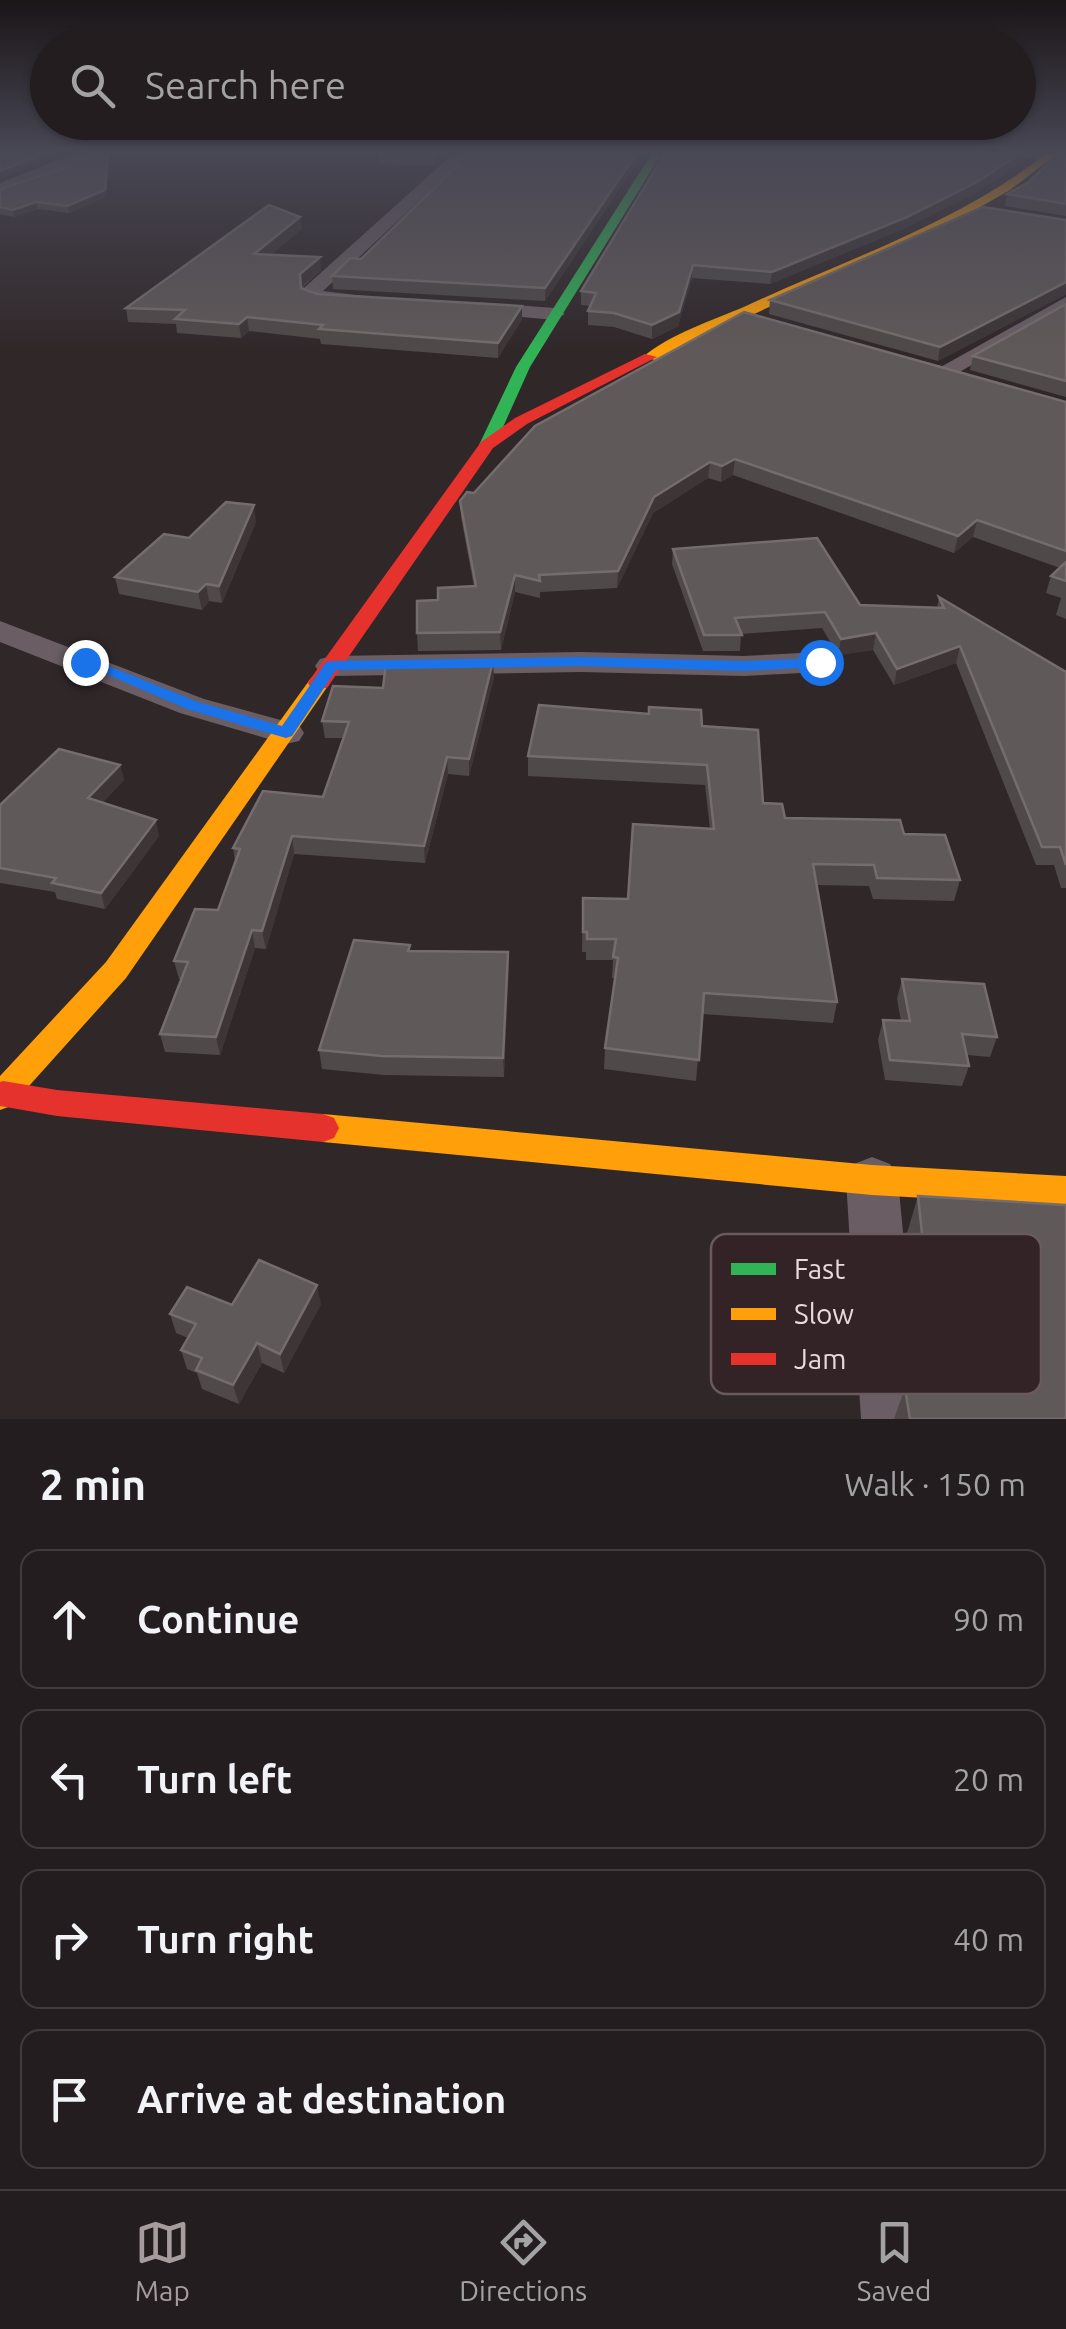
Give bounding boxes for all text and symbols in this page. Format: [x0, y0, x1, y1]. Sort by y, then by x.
search box [30, 30, 1036, 140]
icon: search [65, 58, 120, 113]
text: Search here [145, 64, 346, 106]
route end [63, 640, 109, 686]
route start [798, 640, 844, 686]
legend [711, 1234, 1041, 1394]
text: Fast [794, 1253, 845, 1284]
text: Slow [794, 1298, 854, 1329]
text: Jam [794, 1343, 846, 1374]
text: 2 min [40, 1461, 146, 1508]
text: Walk · 150 m [844, 1466, 1026, 1502]
icon: ahead [42, 1592, 97, 1647]
text: Continue [137, 1598, 299, 1640]
text: 90 m [953, 1601, 1024, 1637]
icon: left [42, 1752, 97, 1807]
text: Turn left [137, 1758, 292, 1800]
text: 20 m [953, 1761, 1024, 1797]
icon: right [42, 1912, 97, 1967]
text: Turn right [137, 1918, 314, 1960]
text: 40 m [953, 1921, 1024, 1957]
icon: arrive [42, 2072, 97, 2127]
text: Arrive at destination [137, 2078, 506, 2120]
tab: Map [135, 2215, 190, 2306]
tab: Directions [459, 2215, 587, 2306]
tab: Saved [857, 2215, 931, 2306]

